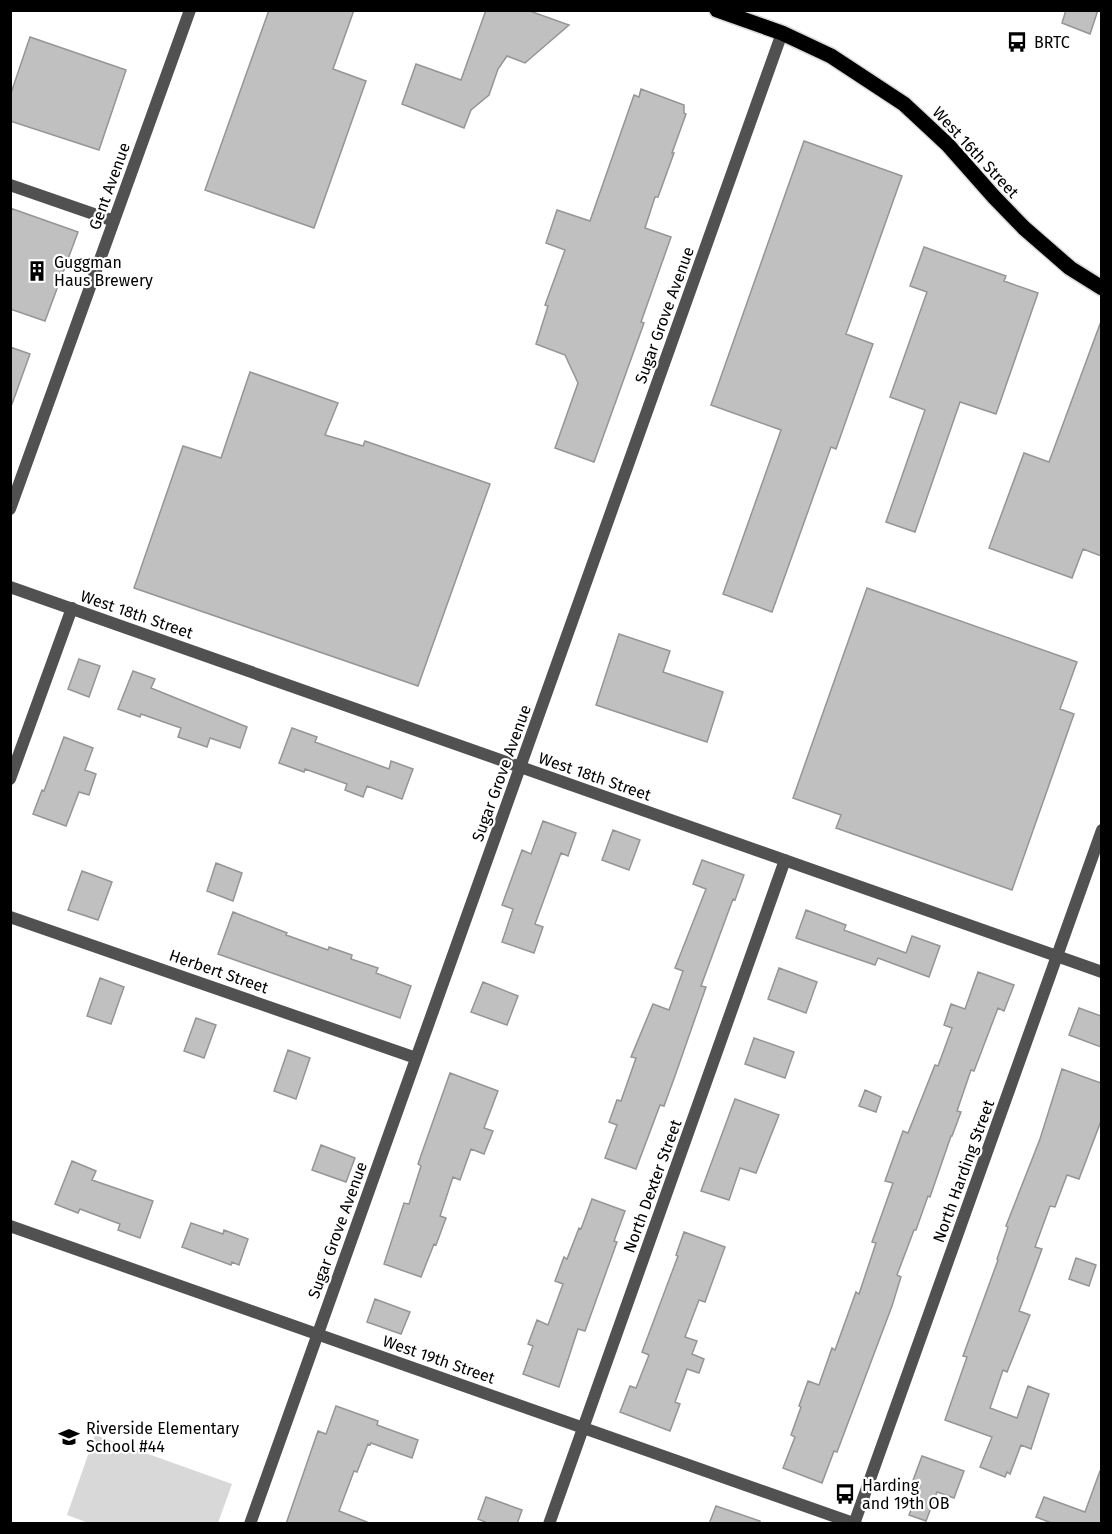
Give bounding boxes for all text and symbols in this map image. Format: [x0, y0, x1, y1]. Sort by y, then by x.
bus stop icon: BRTC [1005, 30, 1029, 54]
place label: BRTC [1034, 33, 1070, 52]
street label: West 16th Street [929, 103, 1023, 202]
street label: Gent Avenue [85, 140, 134, 232]
street label: Sugar Grove Avenue [631, 244, 698, 386]
place label: Guggman Haus Brewery [54, 253, 153, 290]
building icon: Guggman Haus Brewery [25, 259, 49, 283]
street label: West 18th Street [78, 586, 196, 643]
street label: Sugar Grove Avenue [468, 702, 535, 844]
street label: West 18th Street [536, 748, 654, 805]
street label: Herbert Street [167, 946, 271, 997]
street label: North Harding Street [929, 1097, 998, 1245]
street label: North Dexter Street [620, 1117, 686, 1255]
street label: Sugar Grove Avenue [304, 1159, 371, 1301]
street label: West 19th Street [380, 1331, 498, 1388]
place label: Riverside Elementary School #44 [86, 1419, 239, 1456]
school or university icon: Riverside Elementary School #44 [57, 1425, 81, 1449]
place label: Harding and 19th OB [862, 1476, 950, 1513]
bus stop icon: Harding and 19th OB [833, 1482, 857, 1506]

